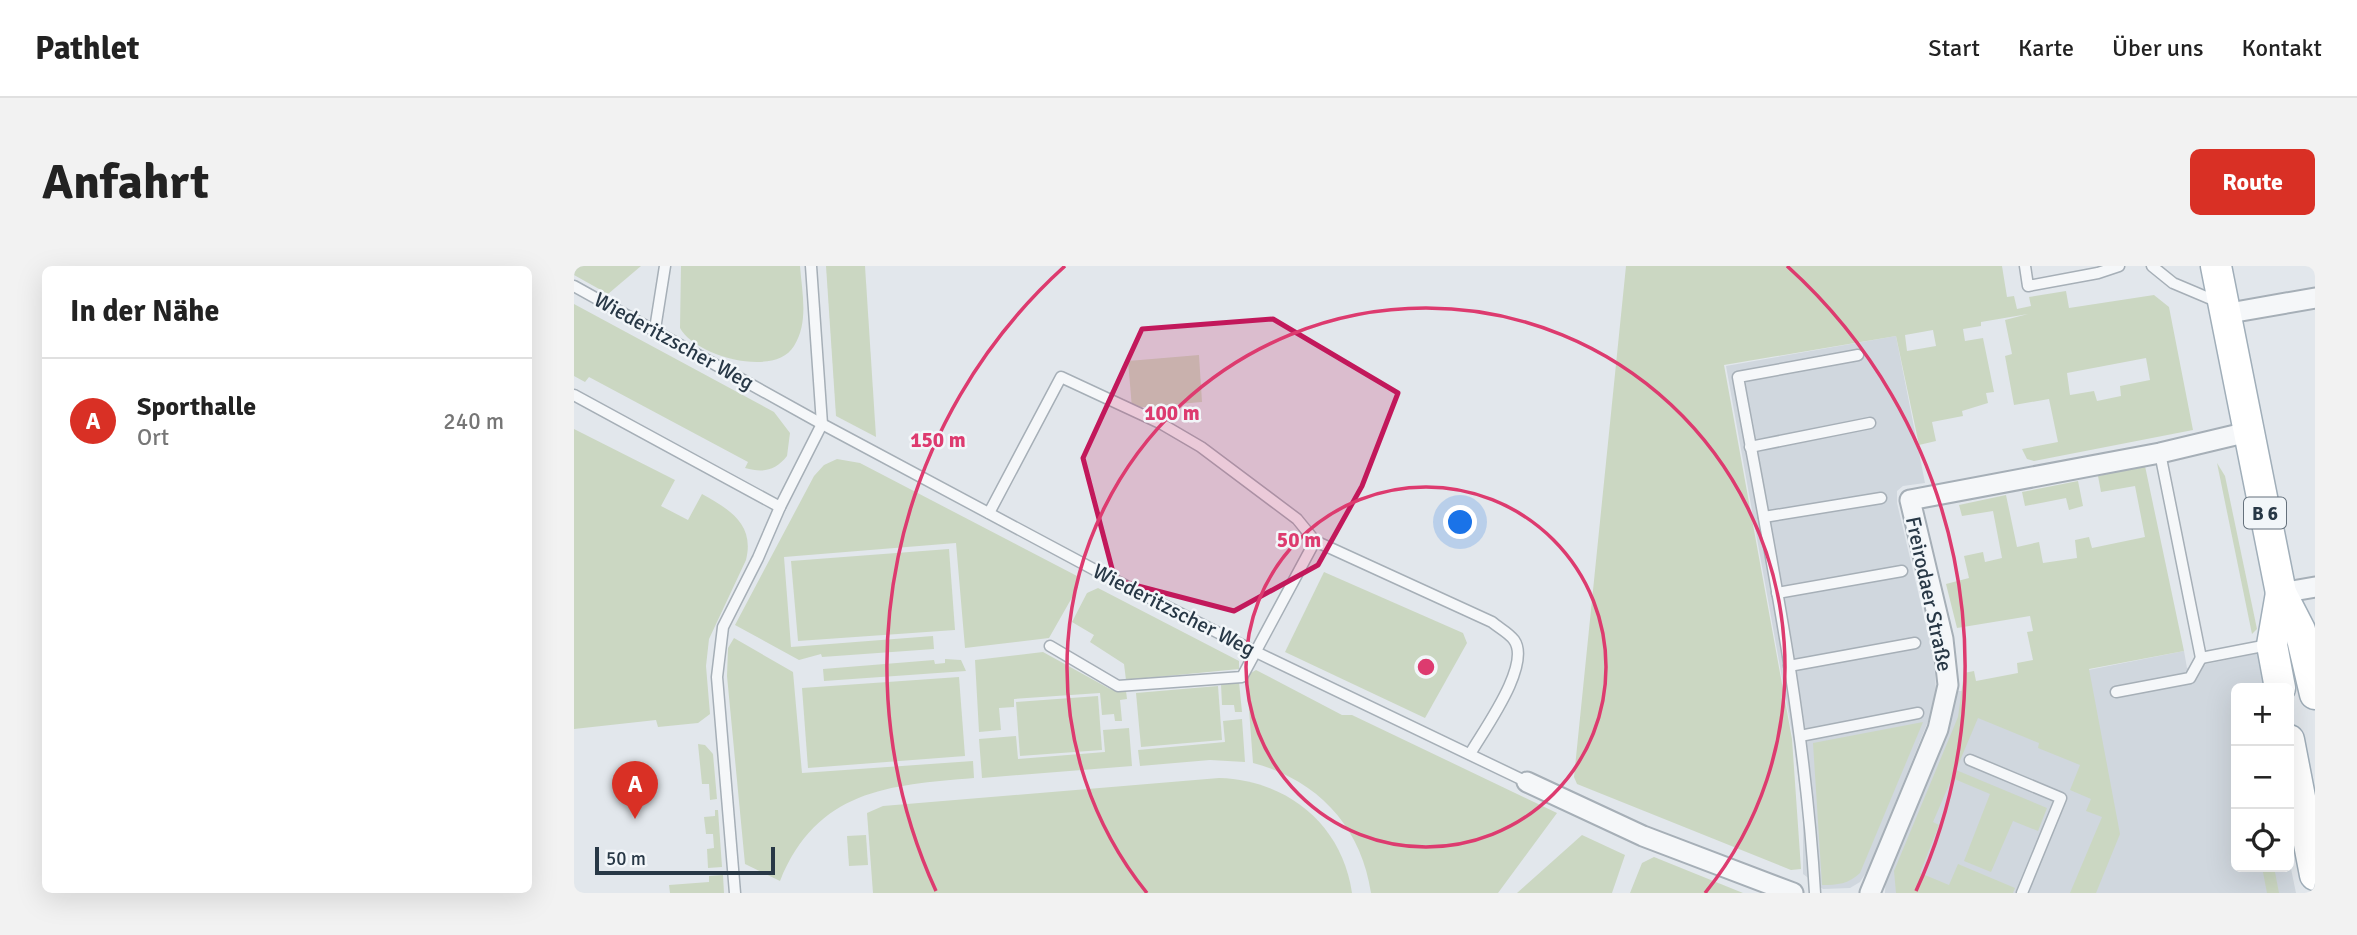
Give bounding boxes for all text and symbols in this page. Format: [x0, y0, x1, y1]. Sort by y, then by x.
text: Pathlet [35, 28, 139, 69]
text: Start [1928, 33, 1980, 63]
text: Karte [2018, 33, 2074, 63]
text: Über uns [2112, 33, 2204, 63]
text: Kontakt [2242, 33, 2322, 63]
button: Route [2190, 149, 2315, 215]
text: Anfahrt [42, 152, 209, 212]
street label: Wiederitzscher Weg [590, 286, 758, 396]
text: In der Nähe [70, 293, 219, 330]
text: Sporthalle [137, 391, 256, 423]
text: 100 m [1144, 400, 1200, 426]
text: A [86, 407, 100, 436]
text: 240 m [443, 407, 504, 436]
text: Ort [137, 423, 169, 452]
text: 150 m [910, 427, 966, 453]
road number: B 6 [2244, 498, 2286, 528]
your location [1443, 505, 1477, 539]
street label: Freirodaer Straße [1900, 514, 1958, 674]
text: 50 m [1277, 527, 1321, 553]
street label: Wiederitzscher Weg [1089, 558, 1259, 662]
centre of rings [1414, 655, 1438, 679]
map controls [2231, 683, 2294, 872]
button: + [2231, 683, 2294, 746]
button: − [2231, 746, 2294, 809]
pin: A [612, 761, 658, 819]
button: locate [2231, 809, 2294, 872]
scale bar [595, 844, 775, 876]
text: 50 m [606, 847, 646, 871]

